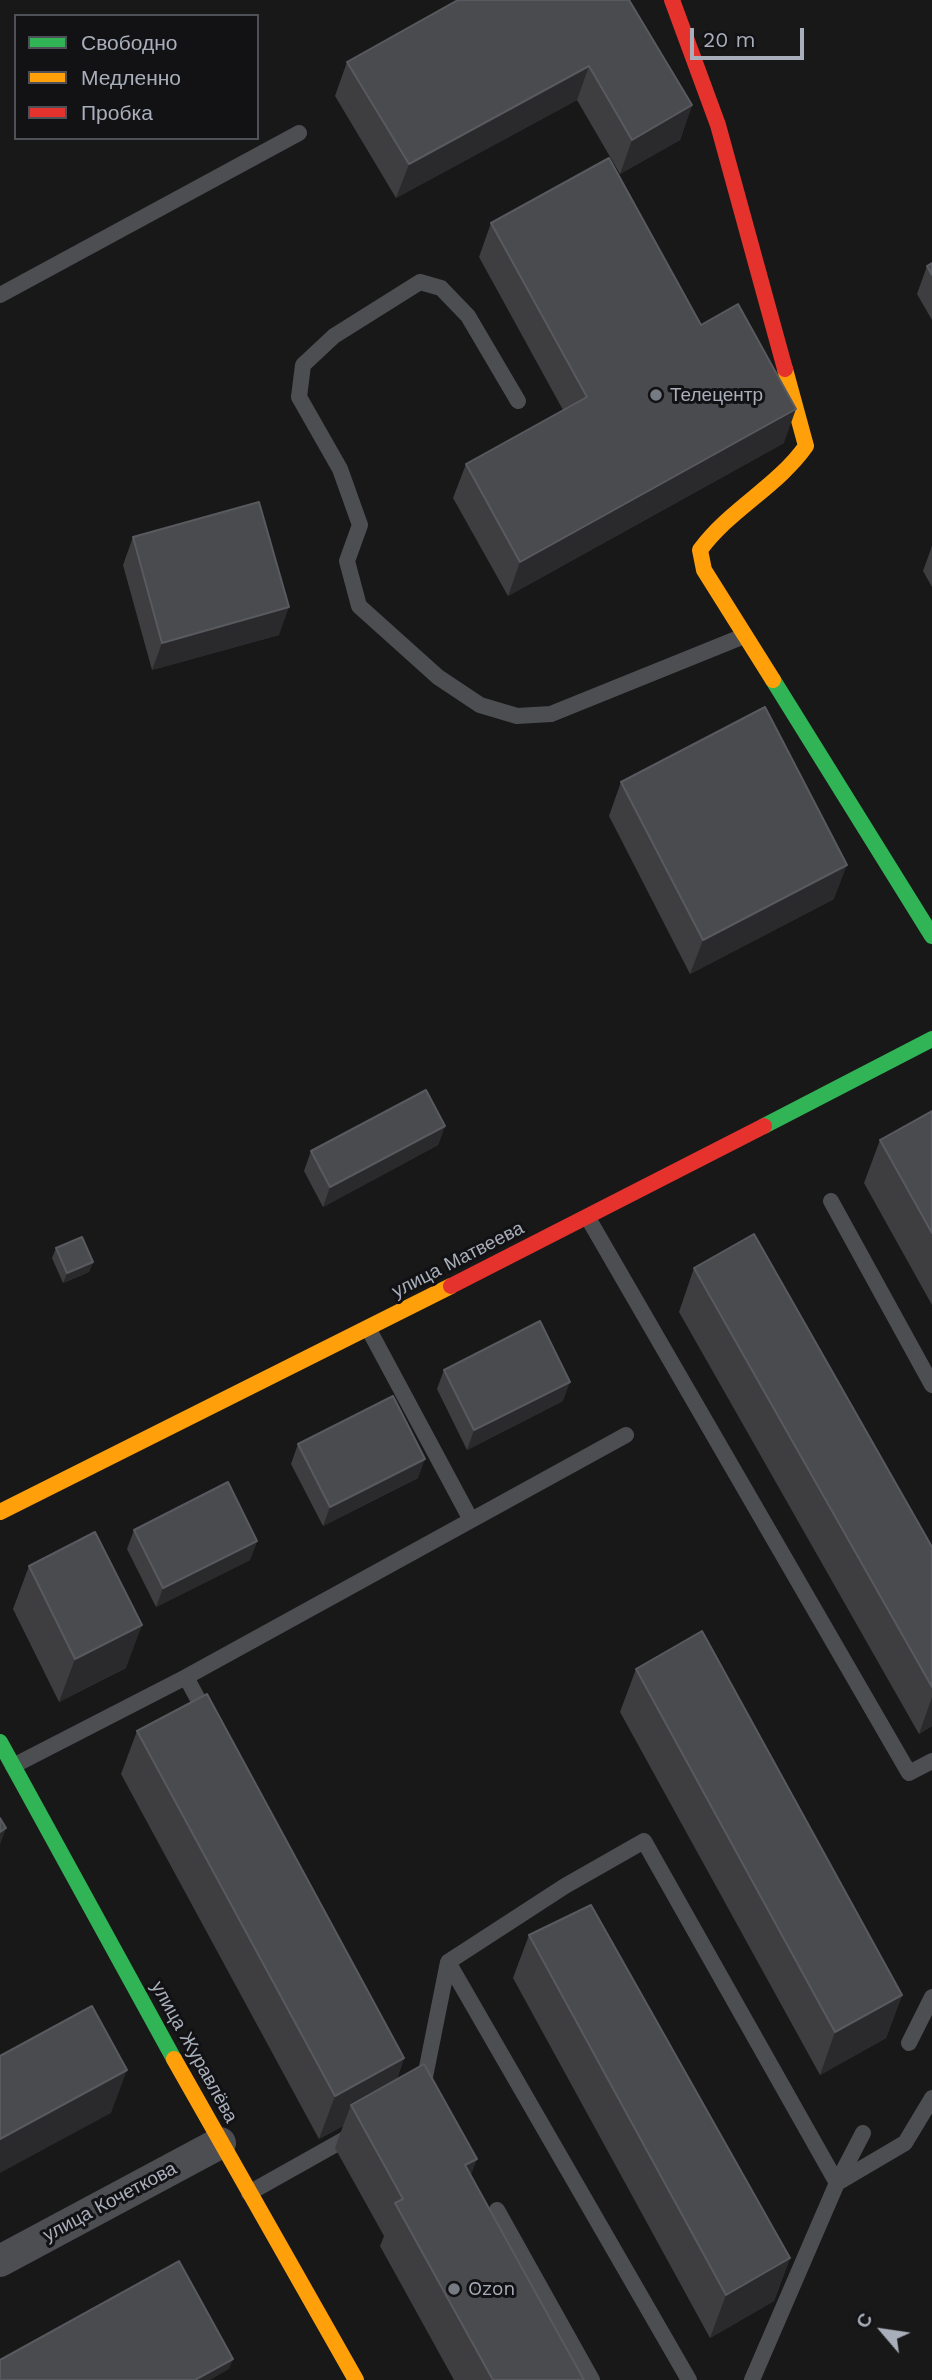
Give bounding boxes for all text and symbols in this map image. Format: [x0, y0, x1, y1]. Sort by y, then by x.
legend [14, 14, 259, 140]
scale bar [694, 14, 808, 58]
text: 20 m [703, 27, 755, 52]
text: Свободно [81, 30, 178, 55]
text: Медленно [81, 65, 181, 90]
text: Пробка [81, 100, 153, 125]
place label: Телецентр [670, 384, 763, 406]
marker: Телецентр [648, 387, 664, 403]
street label: улица Матвеева [388, 1217, 528, 1303]
street label: улица Журавлёва [146, 1977, 242, 2127]
street label: улица Кочеткова [39, 2157, 181, 2247]
place label: Ozon [468, 2278, 515, 2300]
marker: Ozon [446, 2281, 462, 2297]
north arrow [848, 2296, 918, 2366]
text: С [851, 2309, 878, 2332]

